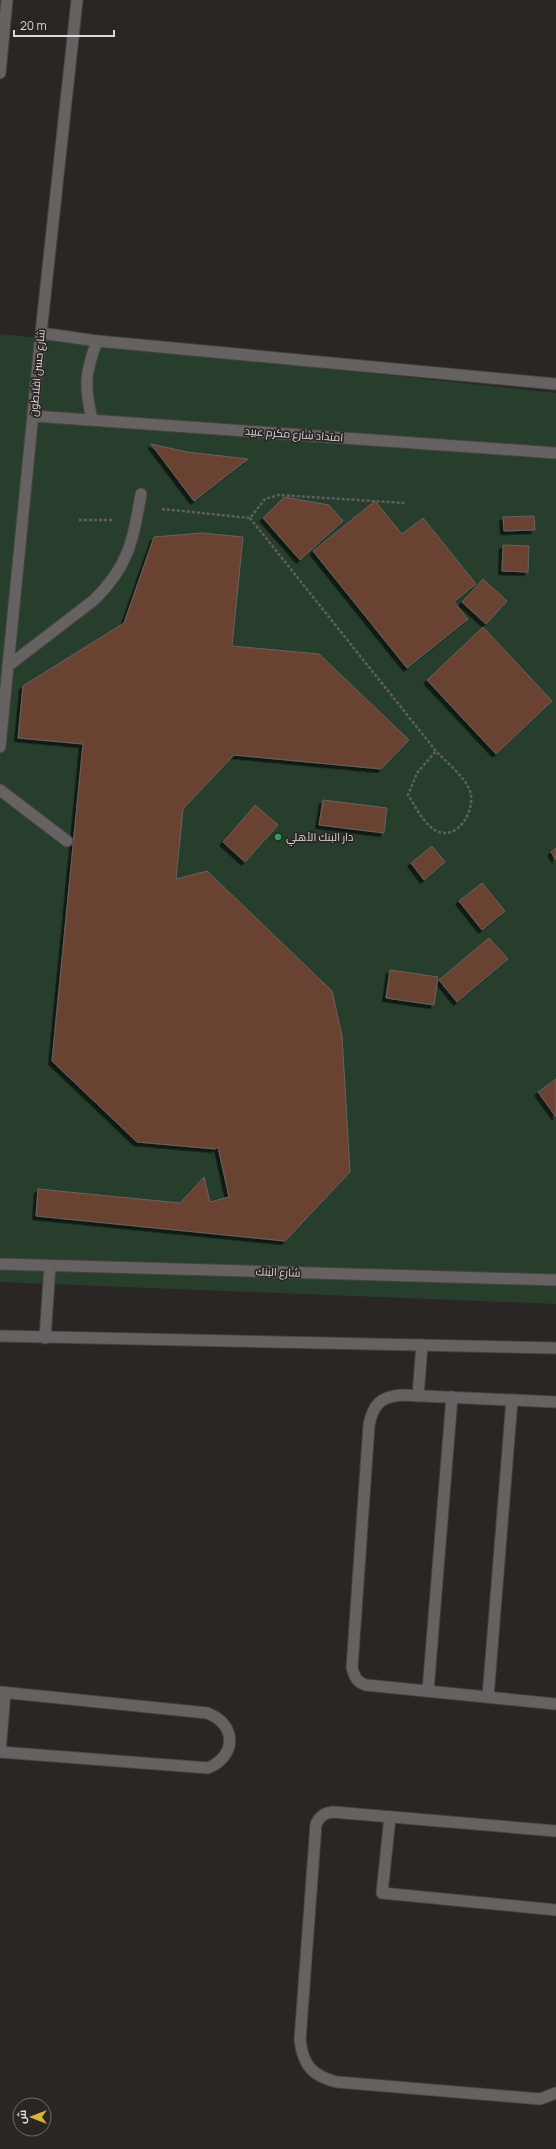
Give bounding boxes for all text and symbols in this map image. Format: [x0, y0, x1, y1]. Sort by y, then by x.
scale bar [14, 12, 114, 38]
text: 20 m [20, 17, 47, 34]
street label: شارع حسن افلاطون [25, 329, 49, 417]
street label: امتداد شارع مكرم عبيد [244, 423, 344, 445]
place label: دار البنك الأهلي [286, 829, 353, 846]
marker: دار البنك الأهلي [273, 832, 283, 842]
street label: شارع البنك [255, 1263, 301, 1281]
north arrow [12, 2097, 52, 2137]
text: ش [14, 2110, 29, 2124]

